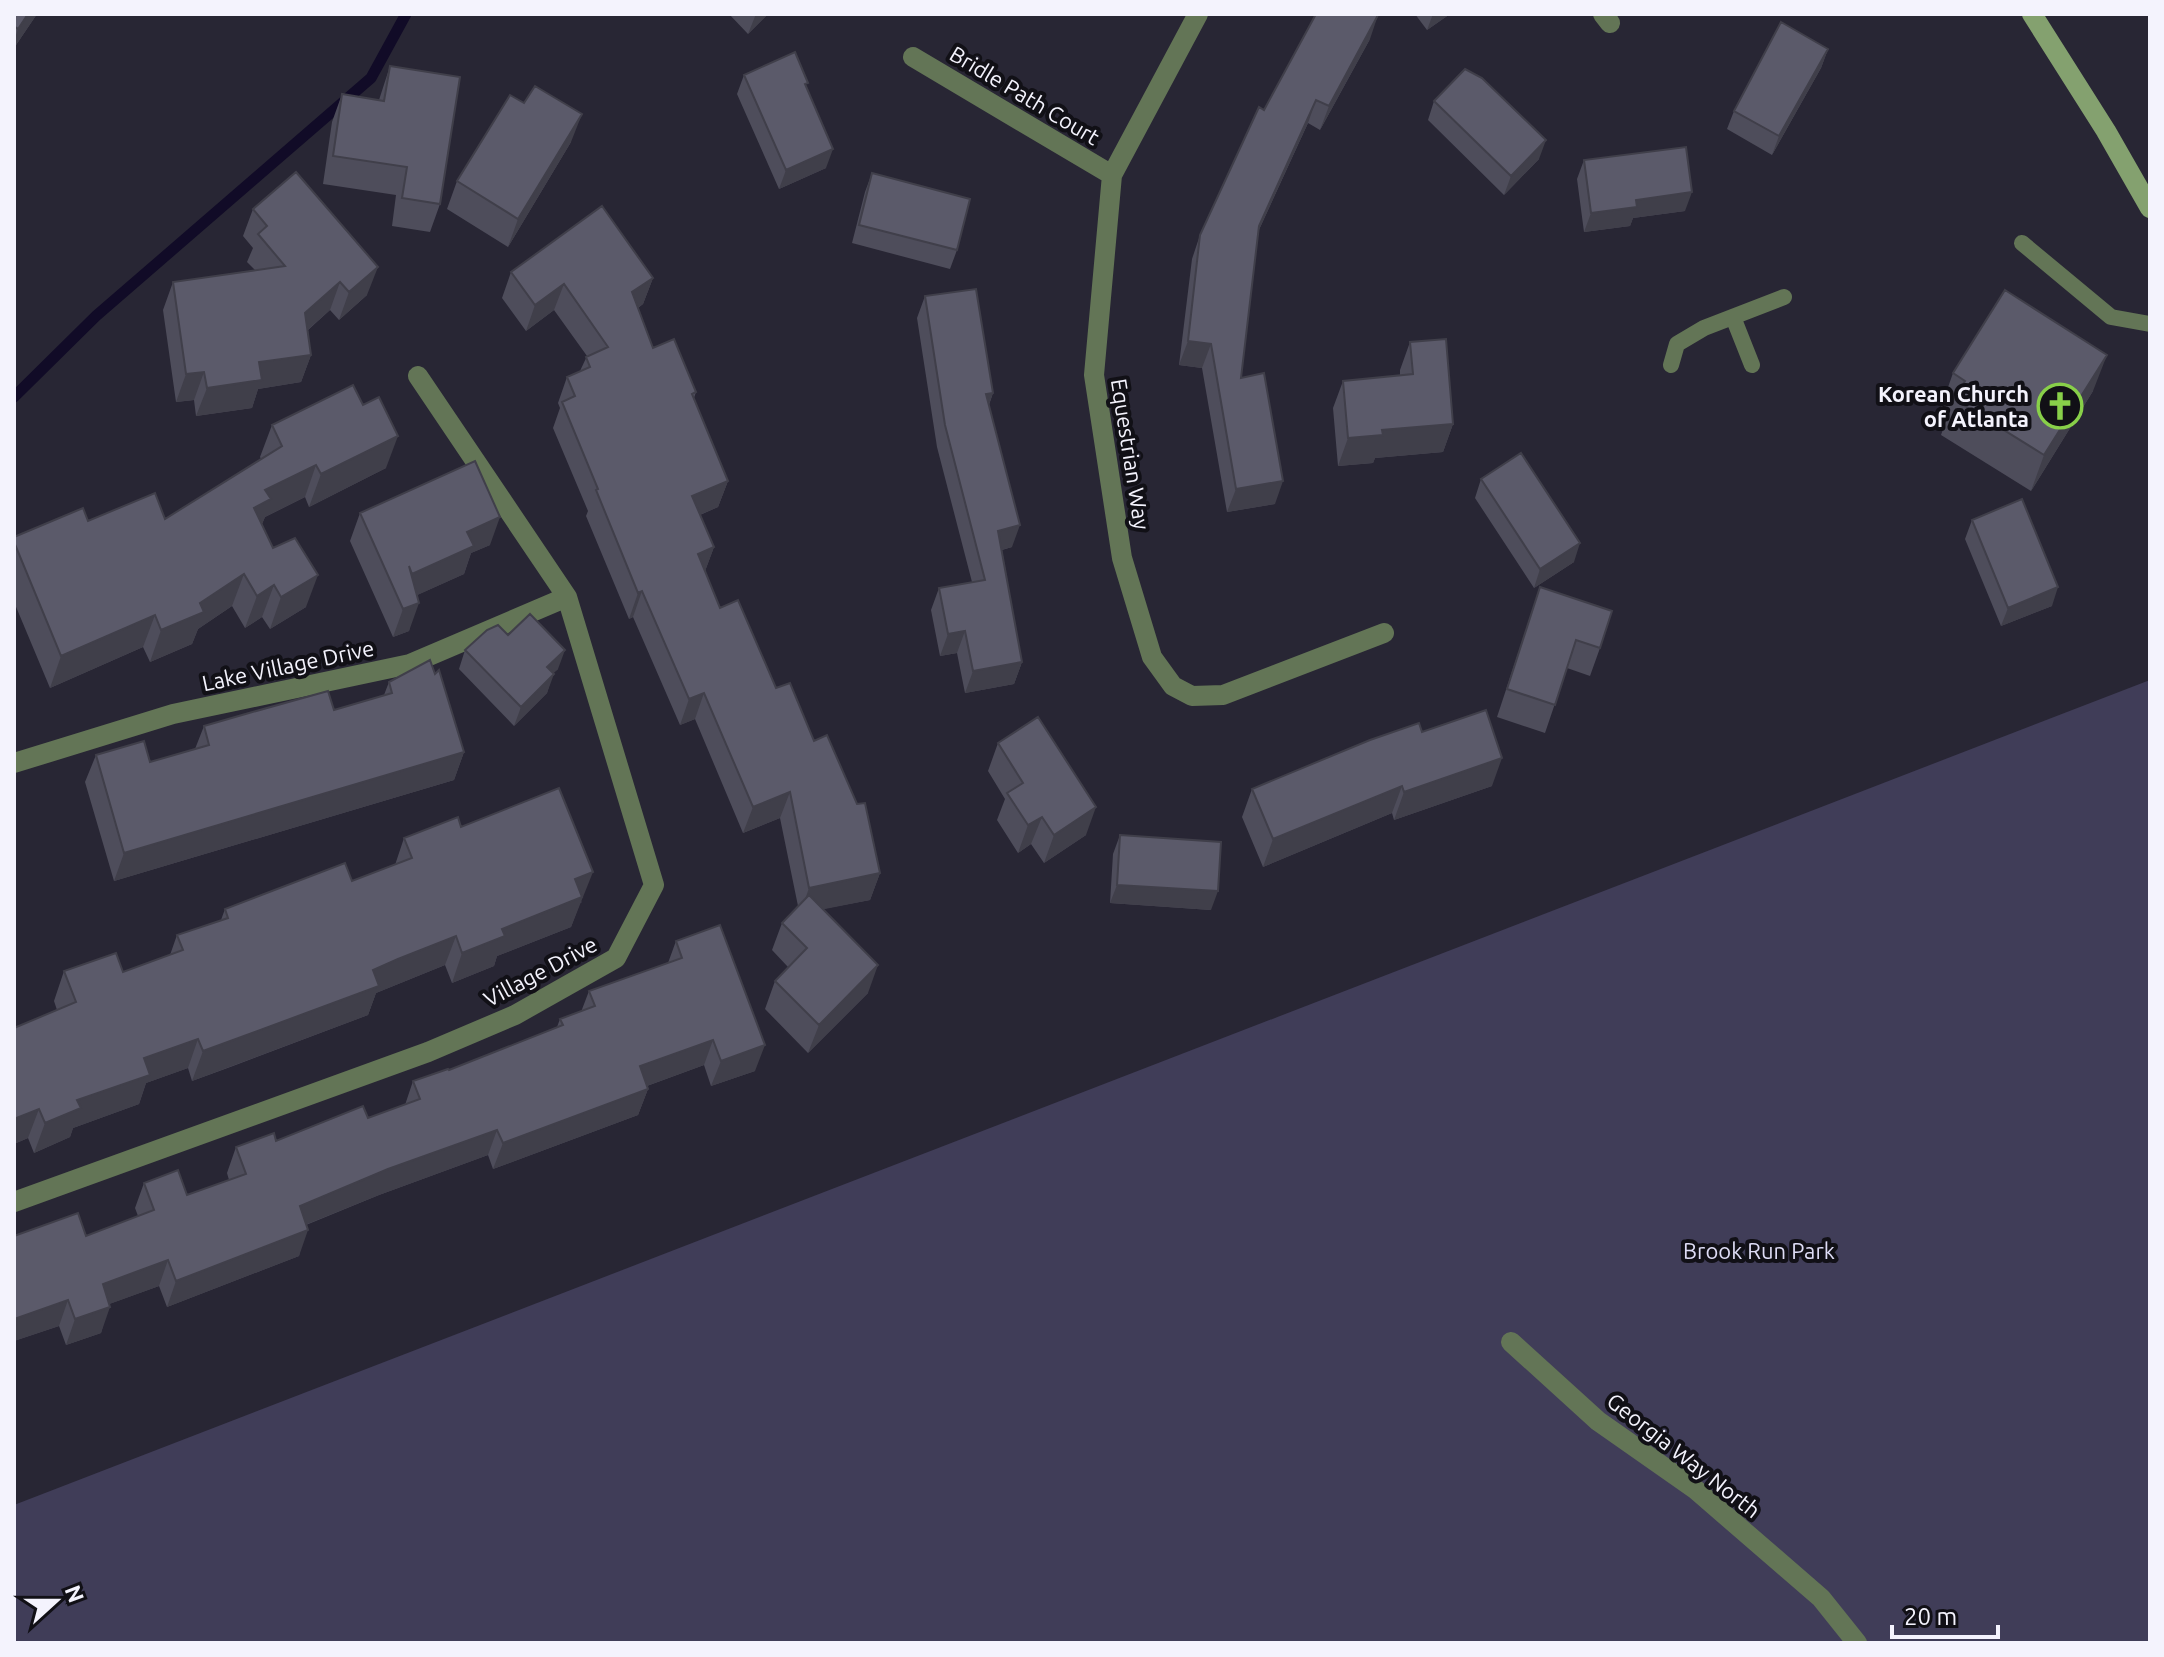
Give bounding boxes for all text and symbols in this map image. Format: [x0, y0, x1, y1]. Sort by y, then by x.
street label: Bridle Path Court [946, 41, 1105, 150]
street label: Equestrian Way [1107, 377, 1155, 532]
place label: Korean Church of Atlanta [1878, 381, 2029, 431]
church icon: Korean Church of Atlanta [2036, 382, 2084, 430]
street label: Lake Village Drive [200, 635, 376, 695]
street label: Village Drive [479, 931, 601, 1011]
park label: Brook Run Park [1683, 1238, 1835, 1263]
street label: Georgia Way North [1603, 1388, 1765, 1522]
north arrow [16, 1561, 96, 1641]
text: N [61, 1582, 90, 1606]
scale bar [1892, 1589, 1998, 1639]
text: 20 m [1904, 1603, 1957, 1630]

